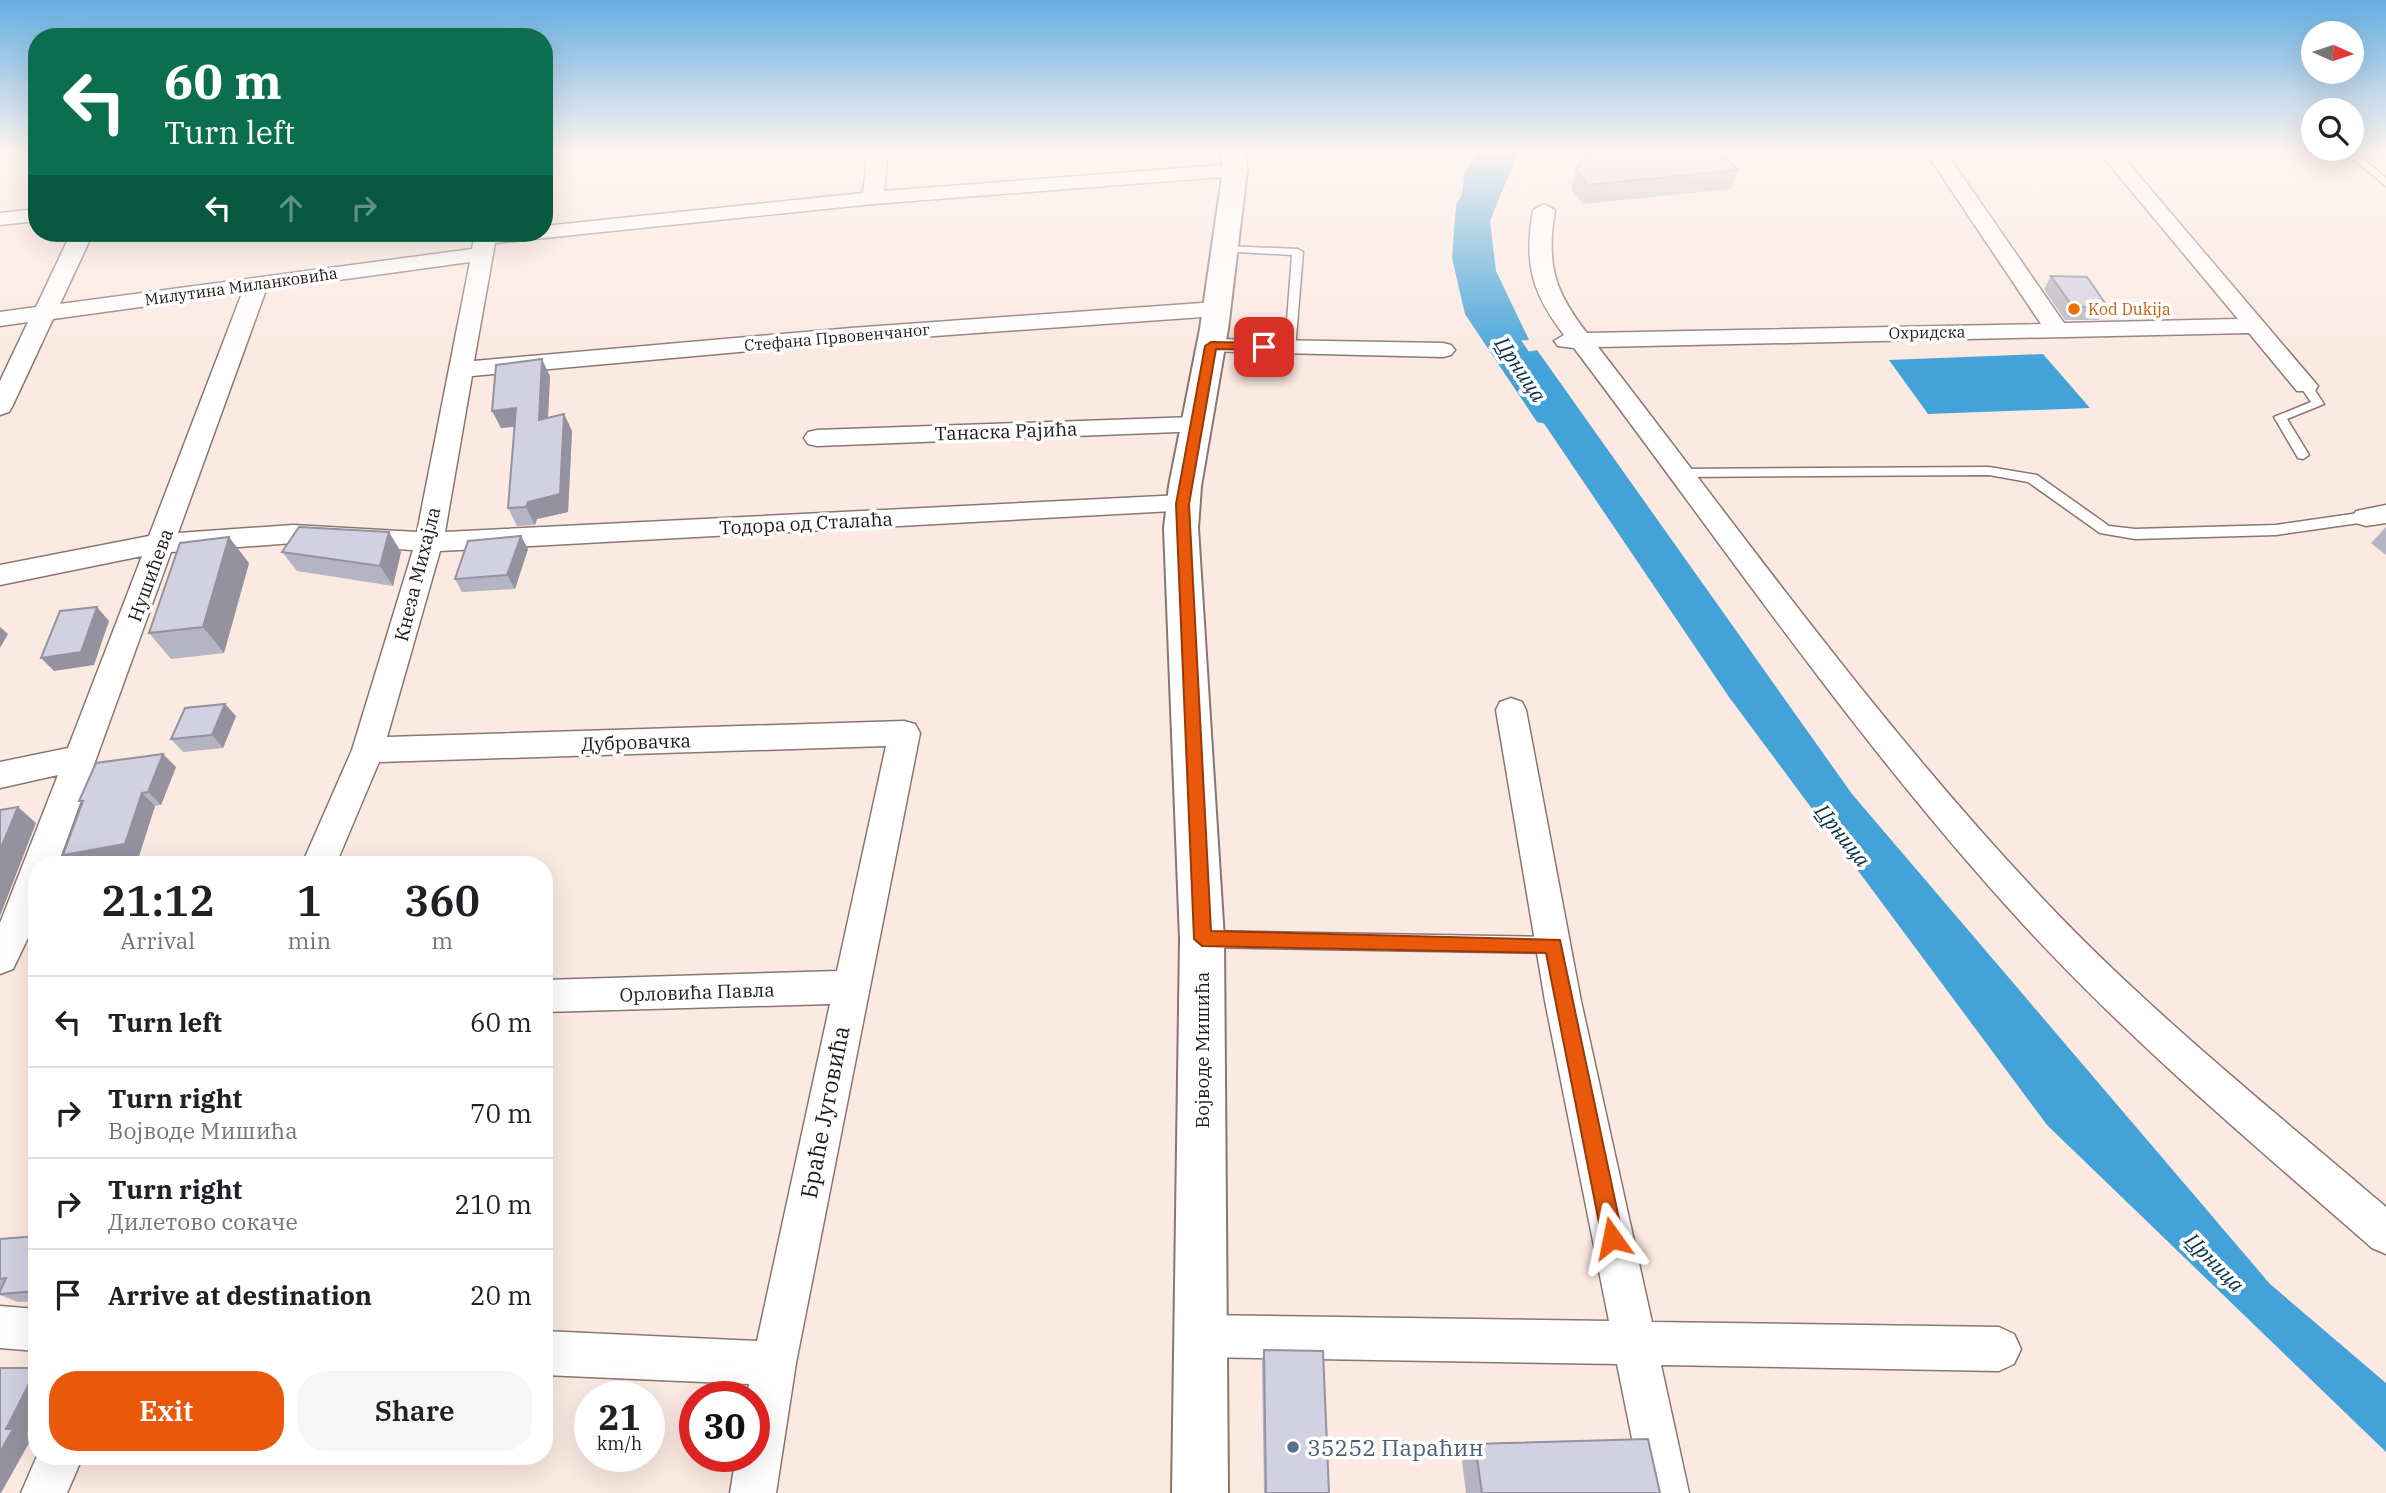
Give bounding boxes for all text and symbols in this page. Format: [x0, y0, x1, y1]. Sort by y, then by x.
north arrow [2301, 21, 2364, 84]
map controls [2301, 21, 2364, 161]
text: 60 m [164, 49, 282, 112]
icon: left [49, 56, 140, 147]
button: search [2301, 98, 2364, 161]
text: Turn left [164, 111, 295, 153]
icon: left [199, 189, 237, 227]
icon: ahead [272, 189, 310, 227]
icon: right [345, 189, 383, 227]
street label: Милутина Миланковића [143, 263, 339, 309]
place label: Kod Dukija [2088, 299, 2171, 319]
marker: Kod Dukija [2066, 301, 2082, 317]
pin [1234, 317, 1294, 377]
street label: Стефана Првовенчаног [743, 319, 931, 355]
street label: Охридска [1888, 321, 1966, 343]
icon: arrive [1245, 328, 1283, 366]
water label: Црница [1488, 330, 1553, 408]
street label: Танаска Рајића [934, 417, 1078, 445]
street label: Кнеза Михајла [389, 504, 445, 644]
street label: Тодора од Сталаћа [719, 506, 893, 540]
street label: Нушићева [122, 525, 178, 625]
street label: Дубровачка [581, 728, 691, 756]
water label: Црница [1808, 797, 1877, 873]
text: 21:12 [101, 873, 214, 928]
text: 1 [297, 873, 322, 928]
text: 360 [404, 873, 480, 928]
text: Arrival [120, 925, 195, 955]
text: min [287, 925, 331, 955]
text: m [431, 925, 453, 955]
street label: Војводе Мишића [1190, 972, 1214, 1128]
street label: Орловића Павла [619, 977, 775, 1007]
icon: left [49, 1003, 87, 1041]
text: Turn left [108, 1005, 222, 1039]
text: 60 m [470, 1005, 532, 1039]
street label: Браће Југовића [793, 1023, 855, 1201]
text: Turn right [108, 1081, 242, 1115]
icon: right [49, 1094, 87, 1132]
text: 70 m [470, 1096, 532, 1130]
text: Војводе Мишића [108, 1115, 298, 1145]
text: Turn right [108, 1172, 242, 1206]
icon: right [49, 1185, 87, 1223]
text: 210 m [454, 1187, 532, 1221]
position arrow [1575, 1201, 1649, 1275]
text: Дилетово сокаче [108, 1206, 298, 1236]
water label: Црница [2178, 1225, 2251, 1298]
icon: arrive [49, 1276, 87, 1314]
text: Arrive at destination [108, 1278, 372, 1312]
text: 20 m [470, 1278, 532, 1312]
button: Exit [49, 1371, 284, 1451]
button: Share [298, 1371, 532, 1451]
speed limit sign: 30 [679, 1381, 770, 1472]
text: 21 [598, 1394, 641, 1440]
text: km/h [597, 1432, 642, 1455]
place label: 35252 Параћин [1307, 1432, 1484, 1462]
marker: 35252 Параћин [1285, 1439, 1301, 1455]

